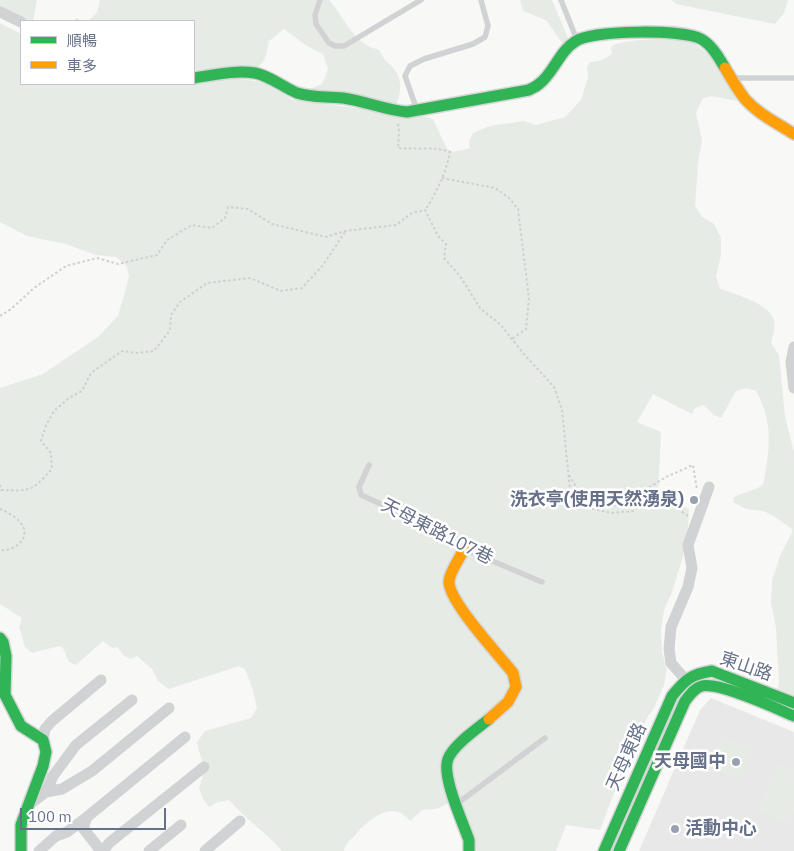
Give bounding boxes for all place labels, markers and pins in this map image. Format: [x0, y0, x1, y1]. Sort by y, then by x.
place label: 洗衣亭(使用天然湧泉) [510, 489, 684, 511]
marker: 洗衣亭(使用天然湧泉) [688, 494, 700, 506]
place label: 天母國中 [654, 751, 726, 773]
marker: 天母國中 [730, 756, 742, 768]
place label: 活動中心 [685, 818, 757, 840]
marker: 活動中心 [669, 823, 681, 835]

